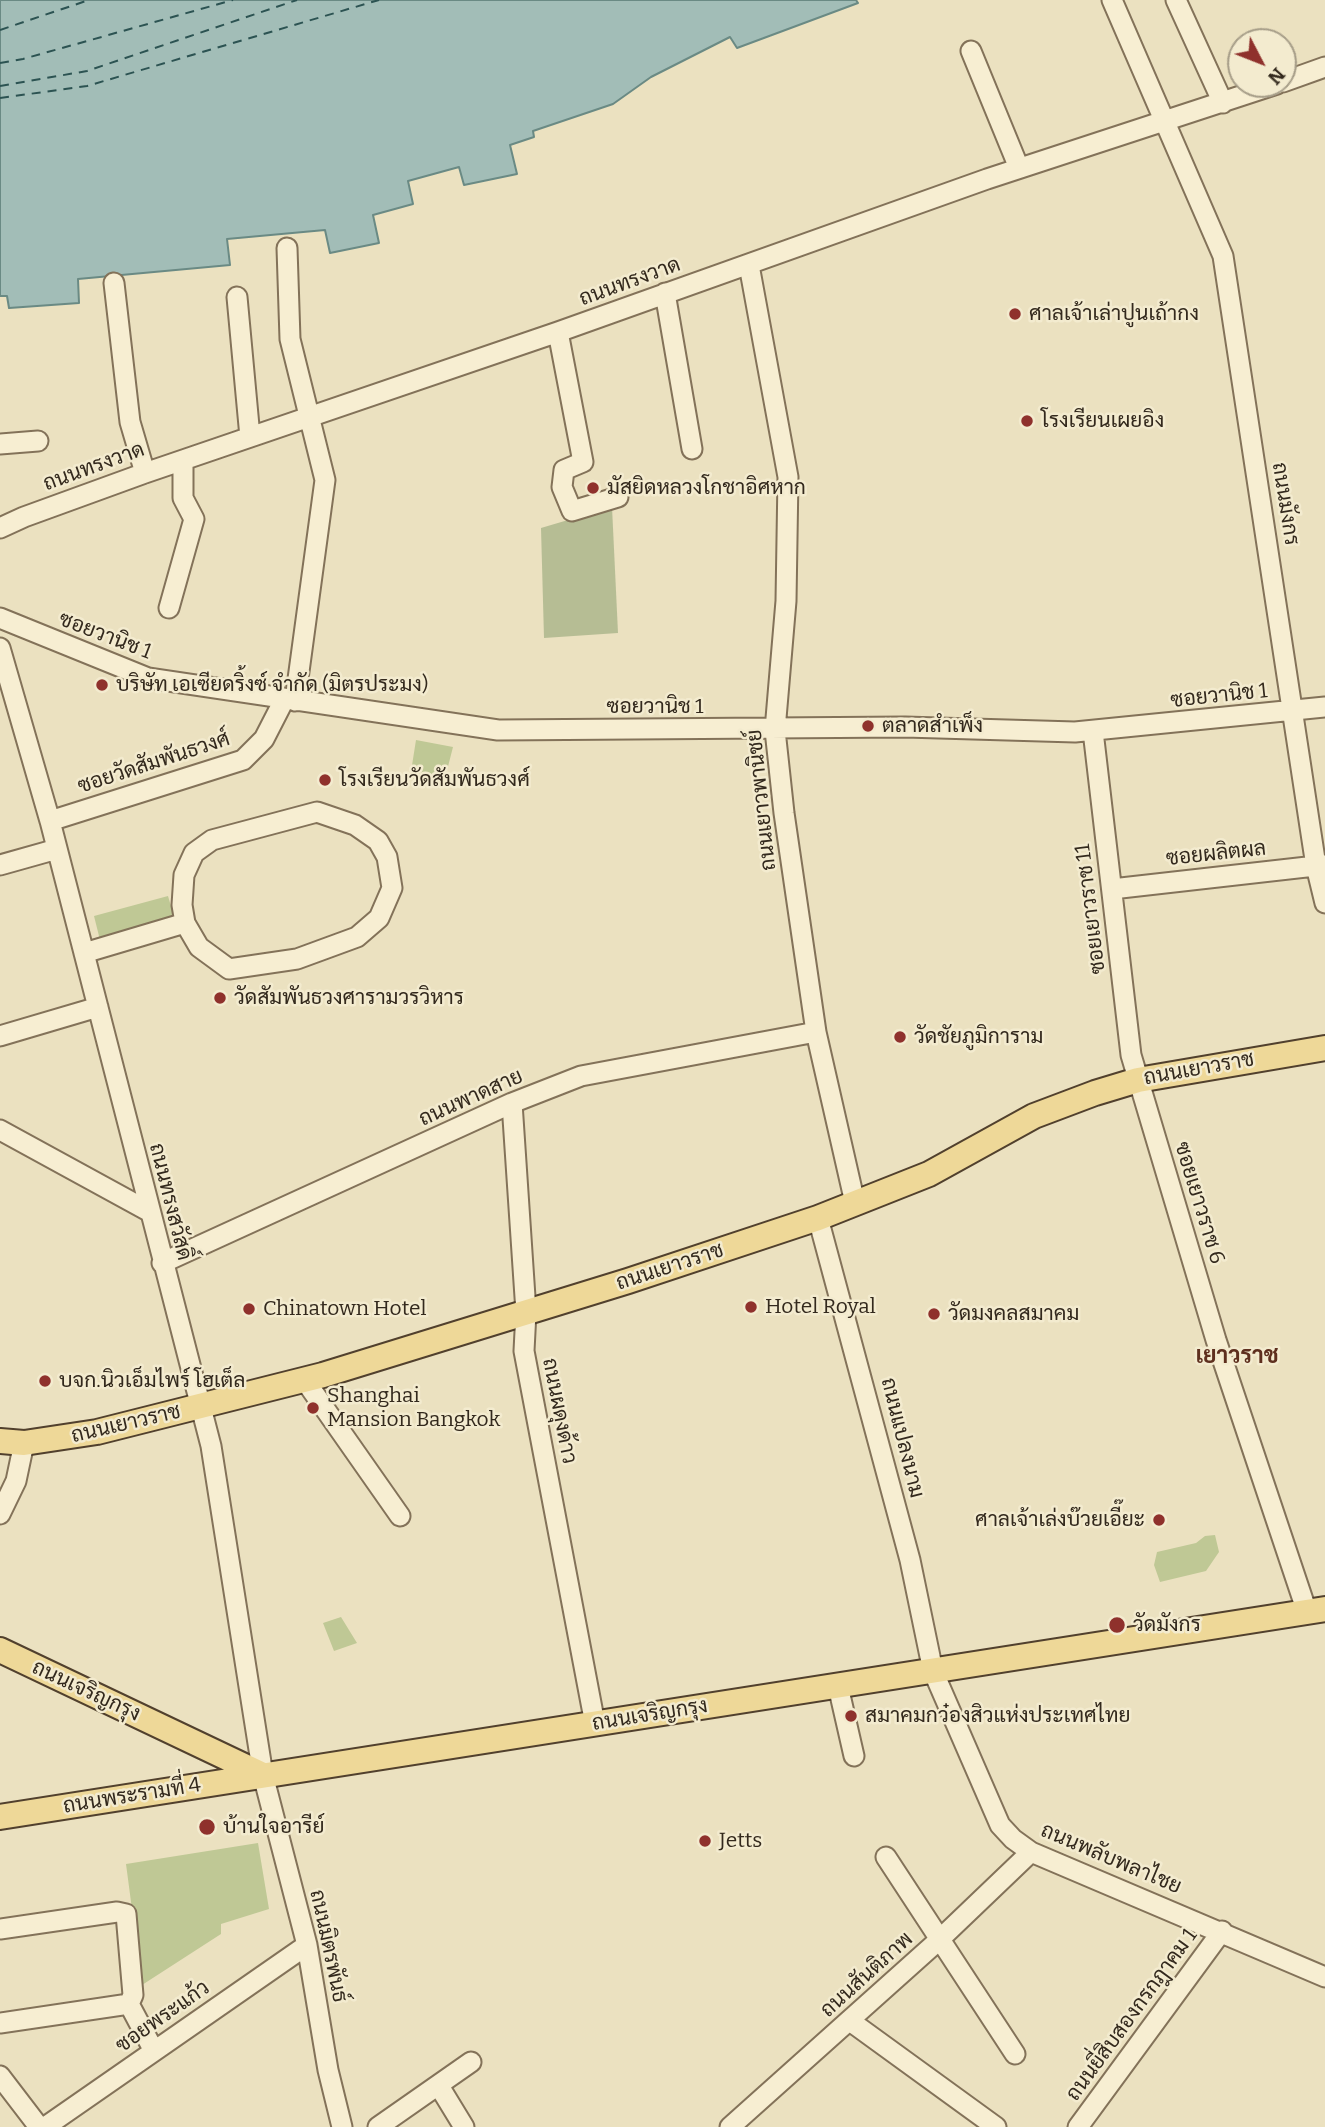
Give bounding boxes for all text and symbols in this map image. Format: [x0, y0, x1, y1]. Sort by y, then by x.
north arrow [1227, 28, 1297, 98]
text: N [1263, 63, 1290, 89]
street label: ถนนทรงวาด [576, 252, 684, 312]
place label: ศาลเจ้าเล่าปูนเถ้ากง [1029, 301, 1199, 327]
marker: ศาลเจ้าเล่าปูนเถ้ากง [1007, 306, 1023, 322]
place label: โรงเรียนเผยอิง [1041, 408, 1164, 434]
marker: โรงเรียนเผยอิง [1019, 413, 1035, 429]
street label: ถนนทรงวาด [40, 437, 148, 497]
street label: ถนนมังกร [1266, 461, 1304, 547]
place label: มัสยิดหลวงโกชาอิศหาก [607, 475, 806, 501]
marker: มัสยิดหลวงโกชาอิศหาก [585, 480, 601, 496]
street label: ซอยวานิช 1 [55, 607, 155, 665]
place label: บริษัท เอเซียดริ้งซ์ จำกัด (มิตรประมง) [116, 672, 428, 698]
marker: บริษัท เอเซียดริ้งซ์ จำกัด (มิตรประมง) [94, 677, 110, 693]
street label: ซอยวานิช 1 [1169, 678, 1269, 714]
street label: ซอยวานิช 1 [606, 694, 704, 720]
place label: ตลาดสำเพ็ง [882, 713, 983, 739]
marker: ตลาดสำเพ็ง [860, 718, 876, 734]
street label: ซอยวัดสัมพันธวงศ์ [75, 727, 233, 799]
street label: ถนนเยาวพานิชย์ [742, 728, 782, 872]
place label: โรงเรียนวัดสัมพันธวงศ์ [339, 767, 530, 793]
marker: โรงเรียนวัดสัมพันธวงศ์ [317, 772, 333, 788]
street label: ซอยผลิตผล [1165, 836, 1267, 872]
street label: ซอยเยาวราช 11 [1071, 842, 1111, 976]
place label: วัดสัมพันธวงศารามวรวิหาร [234, 985, 464, 1011]
marker: วัดสัมพันธวงศารามวรวิหาร [212, 990, 228, 1006]
place label: วัดชัยภูมิการาม [914, 1024, 1043, 1050]
marker: วัดชัยภูมิการาม [892, 1029, 908, 1045]
street label: ถนนเยาวราช [1142, 1047, 1256, 1091]
street label: ถนนพาดสาย [415, 1064, 527, 1132]
street label: ซอยเยาวราช 6 [1168, 1139, 1230, 1267]
street label: ถนนทรงสวัสดิ์ [143, 1141, 197, 1263]
street label: ถนนเยาวราช [613, 1238, 727, 1296]
place label: Hotel Royal [765, 1294, 876, 1320]
place label: Chinatown Hotel [263, 1296, 426, 1322]
marker: Hotel Royal [743, 1299, 759, 1315]
marker: Chinatown Hotel [241, 1301, 257, 1317]
place label: วัดมงคลสมาคม [948, 1301, 1079, 1327]
marker: วัดมงคลสมาคม [926, 1306, 942, 1322]
district label: เยาวราช [1195, 1343, 1279, 1371]
street label: ถนนผดุงด้าว [536, 1356, 582, 1466]
place label: บจก.นิวเอ็มไพร์ โฮเต็ล [59, 1368, 246, 1394]
marker: บจก.นิวเอ็มไพร์ โฮเต็ล [37, 1373, 53, 1389]
street label: ถนนแปลงนาม [875, 1375, 929, 1501]
place label: Shanghai Mansion Bangkok [327, 1383, 500, 1433]
street label: ถนนเยาวราช [69, 1399, 183, 1449]
marker: Shanghai Mansion Bangkok [305, 1400, 321, 1416]
place label: ศาลเจ้าเล่งบ๊วยเอี๊ยะ [975, 1507, 1145, 1533]
marker: ศาลเจ้าเล่งบ๊วยเอี๊ยะ [1151, 1512, 1167, 1528]
place label: วัดมังกร [1133, 1612, 1201, 1638]
marker: วัดมังกร [1107, 1615, 1127, 1635]
street label: ถนนเจริญกรุง [28, 1655, 144, 1727]
street label: ถนนเจริญกรุง [590, 1693, 710, 1737]
place label: สมาคมกว๋องสิวแห่งประเทศไทย [865, 1703, 1131, 1729]
marker: สมาคมกว๋องสิวแห่งประเทศไทย [843, 1708, 859, 1724]
street label: ถนนพระรามที่ 4 [61, 1773, 203, 1819]
place label: บ้านใจอารีย์ [223, 1814, 324, 1840]
marker: บ้านใจอารีย์ [197, 1817, 217, 1837]
street label: ถนนพลับพลาไชย [1037, 1818, 1185, 1900]
place label: Jetts [719, 1828, 762, 1854]
marker: Jetts [697, 1833, 713, 1849]
street label: ถนนมิตรพันธ์ [304, 1887, 352, 2005]
street label: ถนนยี่สิบสองกรกฎาคม 1 [1061, 1924, 1203, 2106]
street label: ถนนสันติภาพ [816, 1927, 918, 2023]
street label: ซอยพระแก้ว [111, 1975, 215, 2059]

